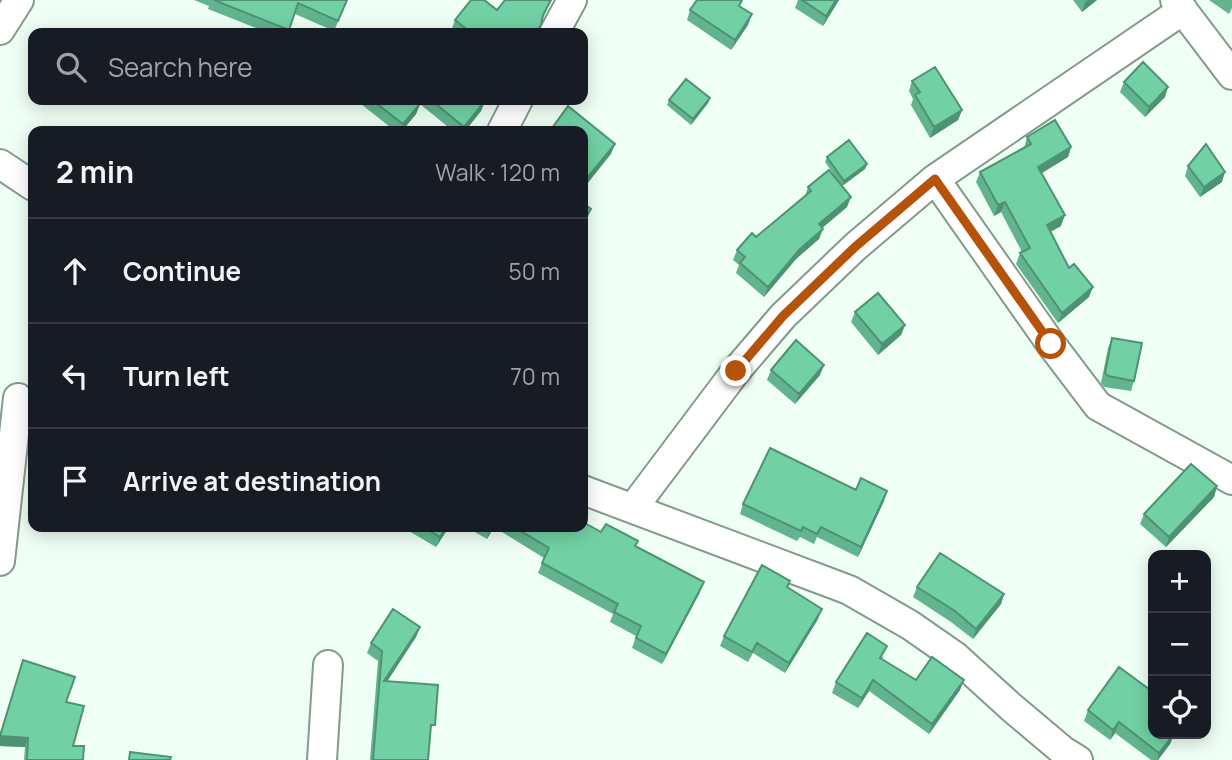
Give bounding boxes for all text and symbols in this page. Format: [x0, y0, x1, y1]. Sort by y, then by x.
search box [28, 28, 588, 105]
icon: search [52, 48, 90, 86]
text: Search here [108, 49, 253, 85]
text: 2 min [56, 151, 134, 192]
text: Walk · 120 m [435, 156, 560, 188]
icon: ahead [56, 252, 94, 290]
text: Continue [123, 253, 241, 289]
text: 50 m [509, 255, 560, 287]
route start [1035, 328, 1066, 359]
route end [720, 355, 751, 386]
icon: left [56, 357, 94, 395]
text: Turn left [123, 358, 230, 394]
text: 70 m [510, 360, 560, 392]
icon: arrive [56, 462, 94, 500]
text: Arrive at destination [123, 463, 381, 499]
map controls [1148, 550, 1211, 739]
button: + [1148, 550, 1211, 613]
button: − [1148, 613, 1211, 676]
button: locate [1148, 676, 1211, 739]

